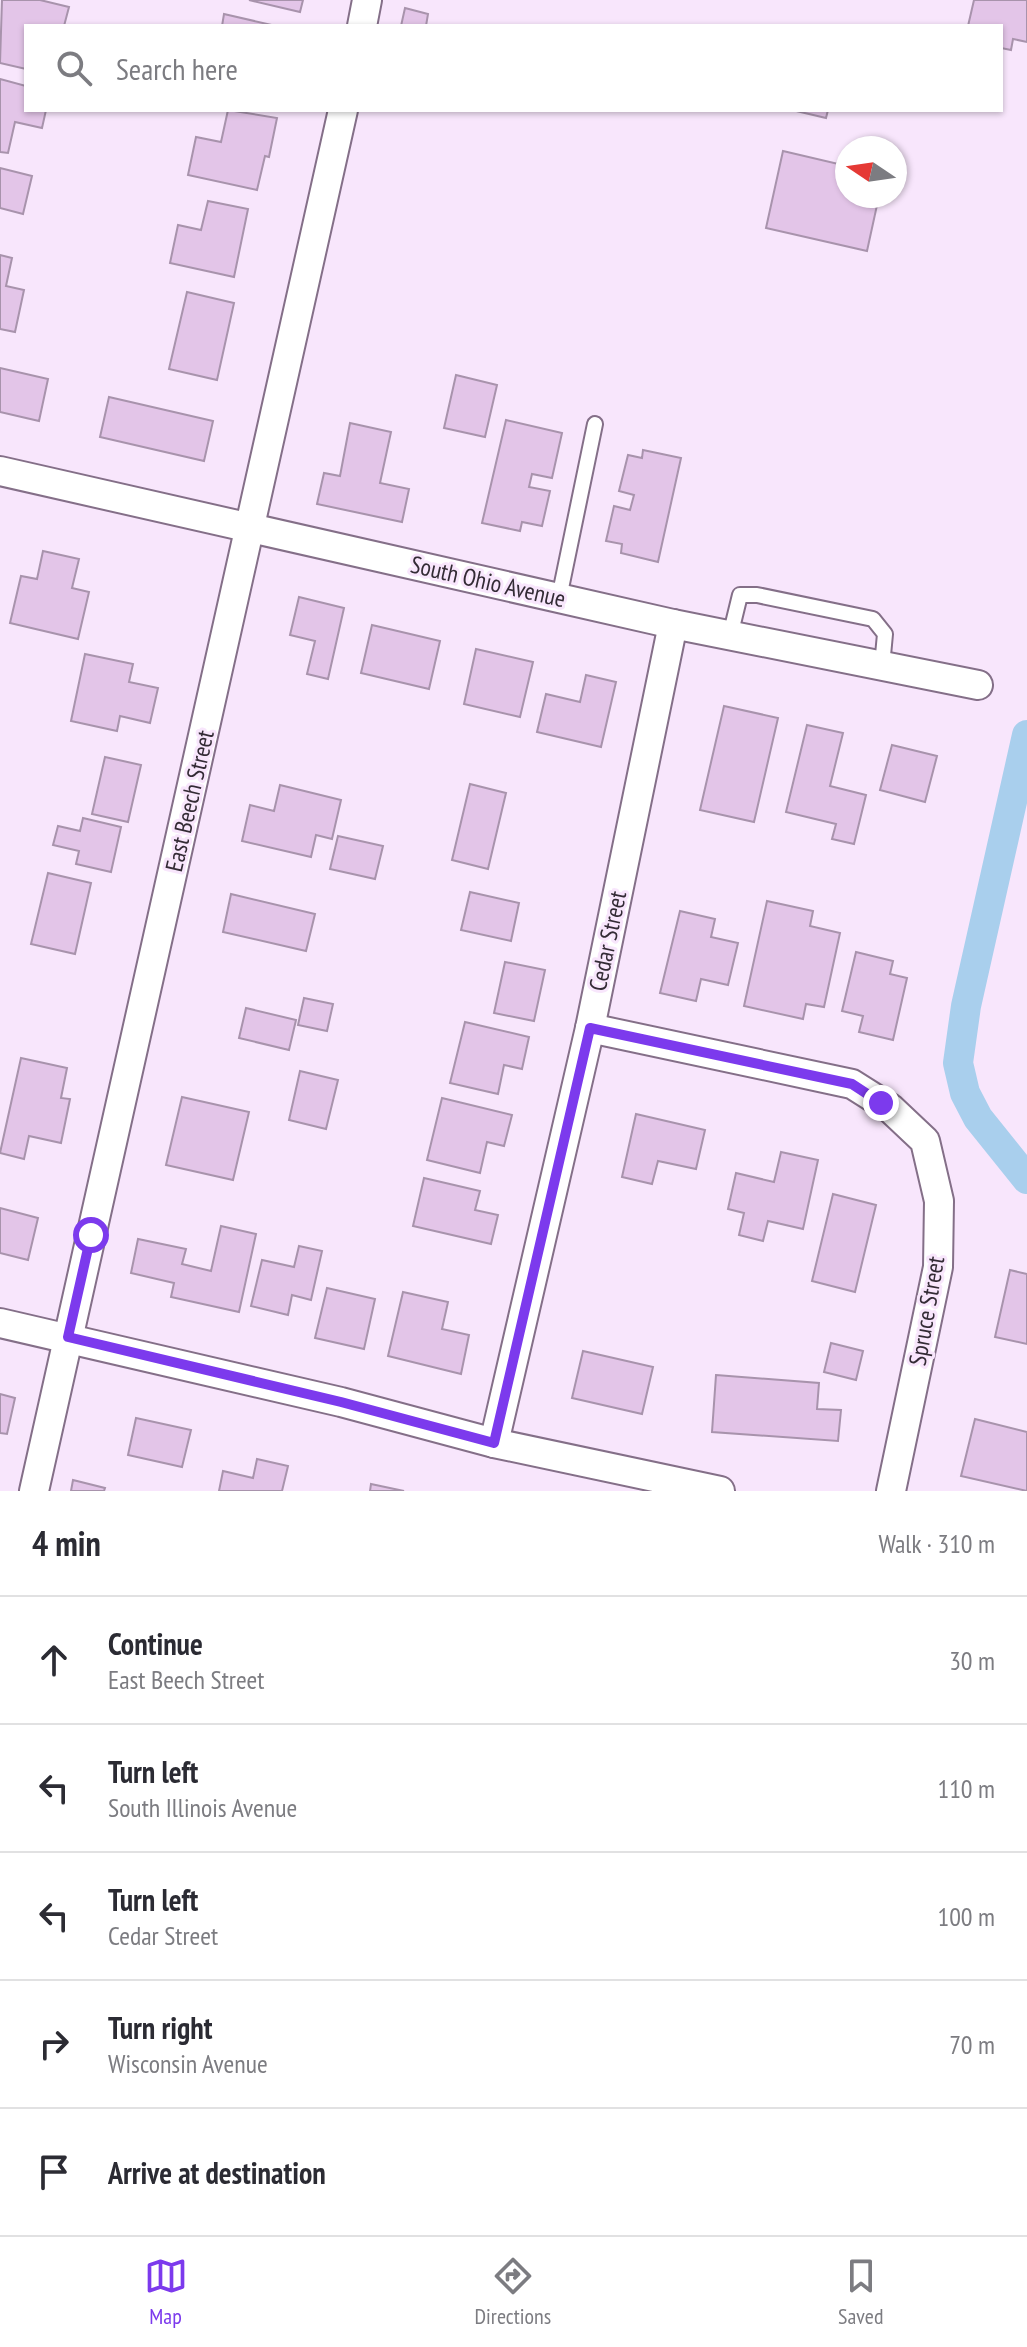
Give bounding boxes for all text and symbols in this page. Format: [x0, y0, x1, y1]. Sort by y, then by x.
search box [24, 24, 1003, 112]
icon: search [52, 46, 96, 90]
text: Search here [116, 49, 238, 88]
north arrow [835, 136, 907, 208]
street label: South Ohio Avenue [408, 549, 568, 614]
street label: East Beech Street [158, 727, 221, 875]
street label: Cedar Street [582, 888, 633, 994]
route end [863, 1085, 899, 1121]
route start [73, 1217, 109, 1253]
street label: Spruce Street [902, 1253, 951, 1368]
text: 4 min [32, 1521, 101, 1565]
text: Walk · 310 m [878, 1527, 995, 1560]
text: Continue [108, 1624, 203, 1663]
icon: ahead [32, 1638, 76, 1682]
text: 30 m [949, 1644, 995, 1677]
text: East Beech Street [108, 1663, 264, 1696]
text: Turn left [108, 1752, 198, 1791]
icon: left [32, 1766, 76, 1810]
text: 110 m [937, 1772, 995, 1805]
text: South Illinois Avenue [108, 1791, 297, 1824]
text: Turn left [108, 1880, 198, 1919]
icon: left [32, 1894, 76, 1938]
text: 100 m [937, 1900, 995, 1933]
text: Cedar Street [108, 1919, 218, 1952]
text: Turn right [108, 2008, 212, 2047]
icon: right [32, 2022, 76, 2066]
text: 70 m [949, 2028, 995, 2061]
text: Wisconsin Avenue [108, 2047, 268, 2080]
icon: arrive [32, 2150, 76, 2194]
text: Arrive at destination [108, 2153, 326, 2192]
tab: Map [144, 2254, 188, 2330]
tab: Directions [475, 2254, 551, 2330]
tab: Saved [838, 2254, 883, 2330]

